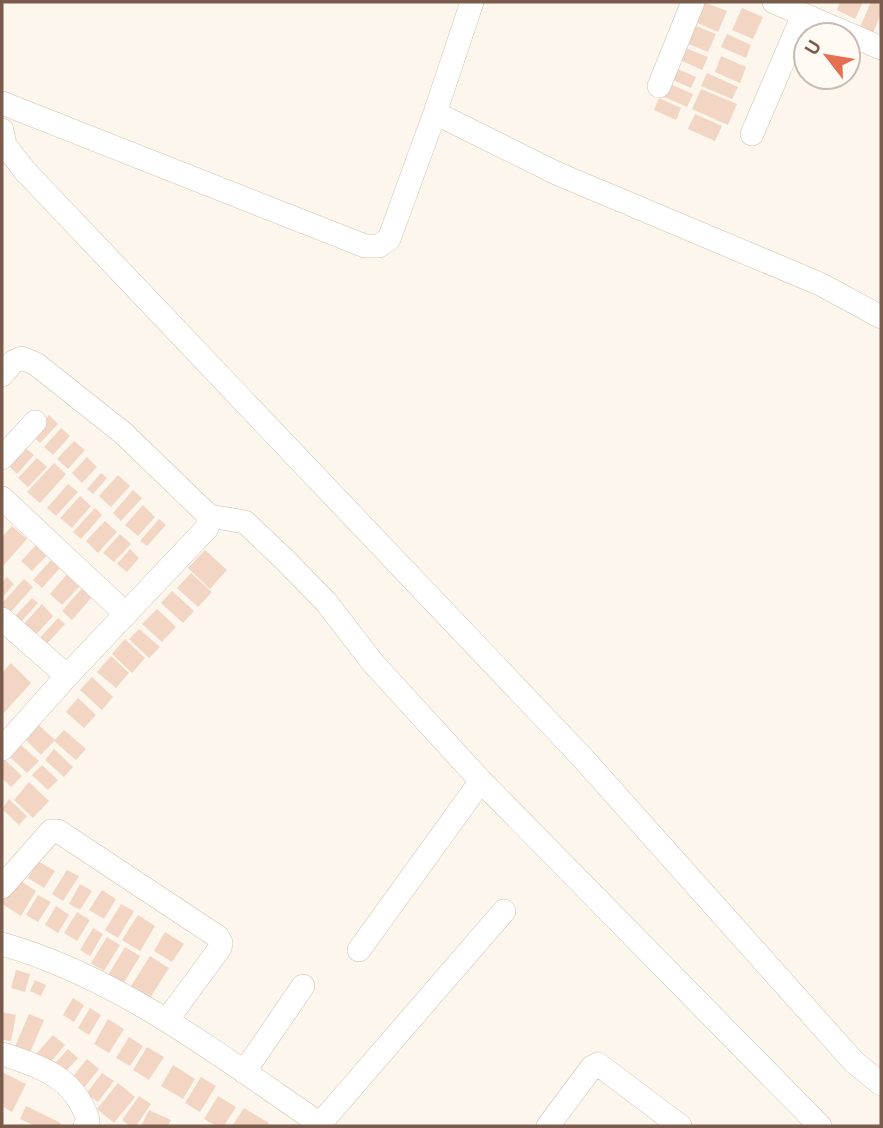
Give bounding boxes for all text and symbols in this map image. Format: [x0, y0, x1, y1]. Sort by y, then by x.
north arrow [792, 21, 862, 91]
text: U [800, 36, 825, 59]

